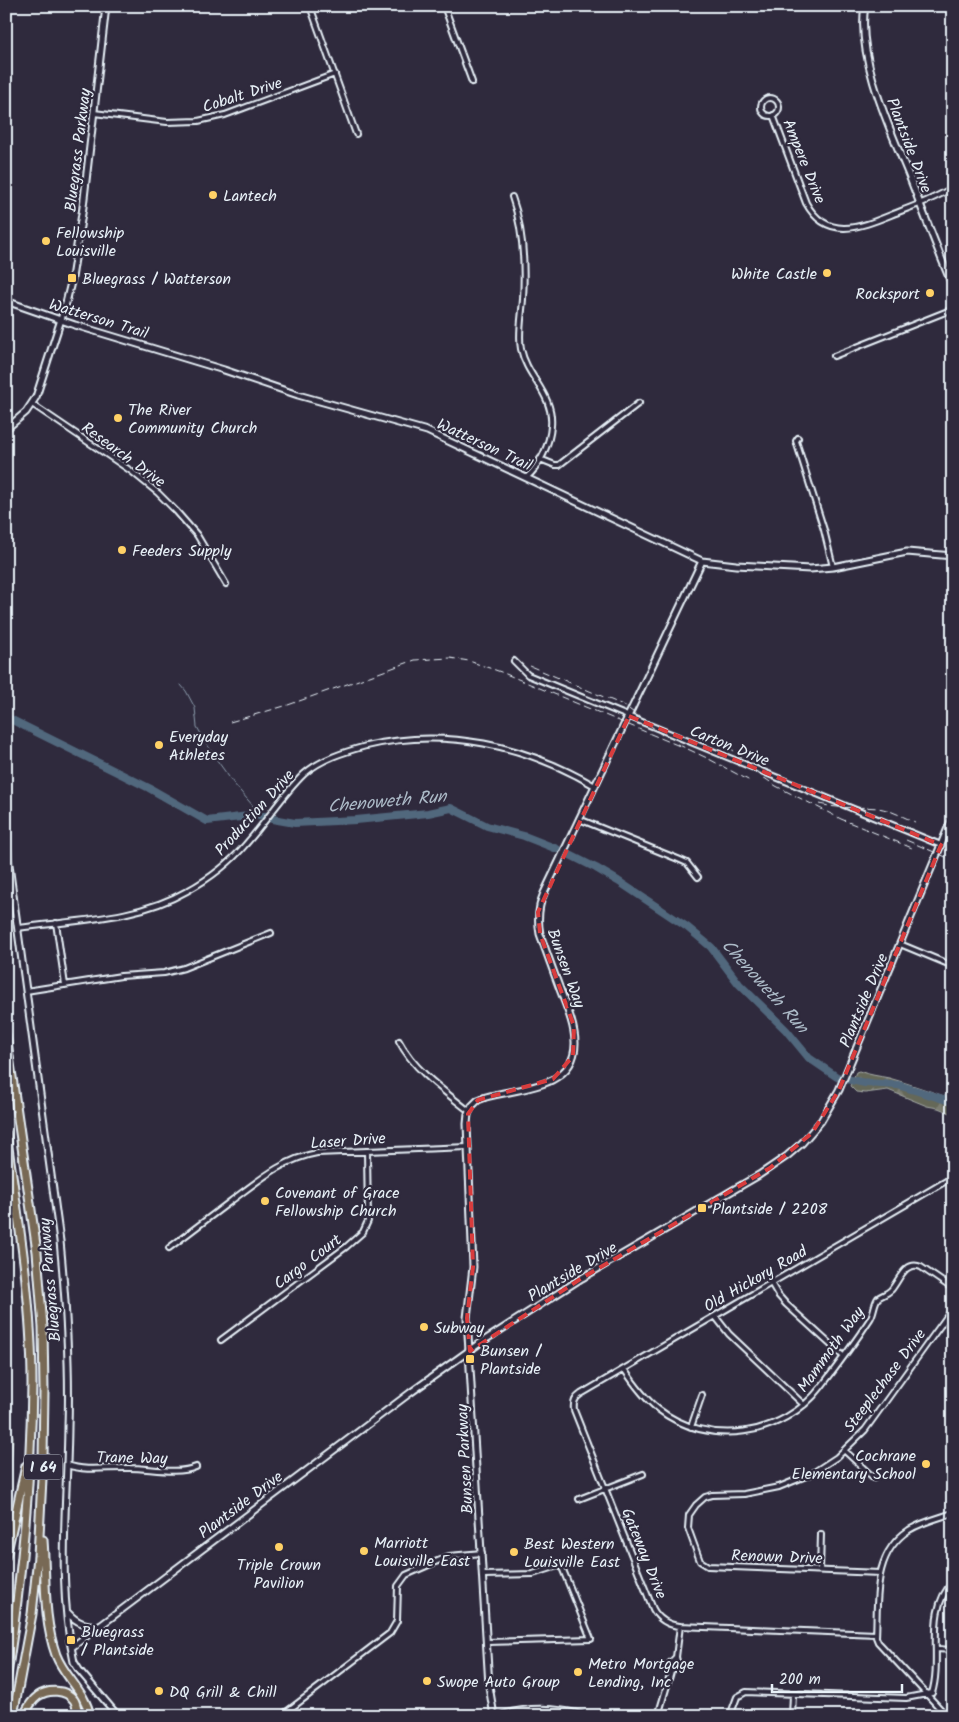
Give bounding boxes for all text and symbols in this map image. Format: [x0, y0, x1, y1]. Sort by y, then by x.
street label: Cobalt Drive [199, 71, 286, 120]
street label: Bluegrass Parkway [59, 87, 99, 213]
street label: Plantside Drive [879, 94, 938, 197]
street label: Ampere Drive [775, 115, 832, 208]
place label: Lantech [223, 184, 277, 209]
marker: Lantech [207, 189, 219, 201]
place label: Fellowship Louisville [56, 221, 125, 264]
marker: Fellowship Louisville [40, 235, 52, 247]
place label: White Castle [731, 262, 817, 287]
place label: Bluegrass / Watterson [82, 267, 231, 292]
marker: White Castle [821, 267, 833, 279]
marker: Bluegrass / Watterson [66, 272, 78, 284]
place label: Rocksport [856, 282, 921, 307]
marker: Rocksport [924, 287, 936, 299]
street label: Watterson Trail [46, 292, 152, 346]
place label: The River Community Church [128, 398, 257, 441]
marker: The River Community Church [112, 412, 124, 424]
street label: Watterson Trail [432, 412, 536, 478]
street label: Research Drive [76, 416, 170, 494]
place label: Feeders Supply [132, 539, 232, 564]
marker: Feeders Supply [116, 544, 128, 556]
street label: Carton Drive [686, 719, 773, 774]
place label: Everyday Athletes [169, 725, 229, 768]
marker: Everyday Athletes [153, 739, 165, 751]
street label: Production Drive [209, 764, 301, 862]
water label: Chenoweth Run [327, 783, 449, 822]
street label: Bunsen Way [540, 925, 592, 1012]
water label: Chenoweth Run [713, 933, 815, 1042]
street label: Plantside Drive [833, 949, 896, 1052]
street label: Laser Drive [310, 1126, 387, 1157]
place label: Covenant of Grace Fellowship Church [275, 1181, 400, 1224]
marker: Covenant of Grace Fellowship Church [259, 1195, 271, 1207]
place label: Plantside / 2208 [712, 1197, 828, 1222]
marker: Plantside / 2208 [696, 1202, 708, 1214]
street label: Bluegrass Parkway [33, 1216, 68, 1343]
street label: Cargo Court [269, 1228, 348, 1296]
street label: Plantside Drive [523, 1236, 622, 1309]
street label: Old Hickory Road [699, 1239, 813, 1319]
street label: Mammoth Way [791, 1301, 871, 1398]
place label: Subway [434, 1316, 485, 1341]
marker: Subway [418, 1321, 430, 1333]
street label: Steeplechase Drive [838, 1324, 933, 1438]
place label: Bunsen / Plantside [480, 1339, 542, 1382]
marker: Bunsen / Plantside [464, 1353, 476, 1365]
street label: Bunsen Parkway [450, 1403, 481, 1515]
place label: Cochrane Elementary School [792, 1444, 916, 1487]
street label: Trane Way [96, 1445, 168, 1472]
road number: I 64 [24, 1454, 62, 1480]
marker: Cochrane Elementary School [920, 1458, 932, 1470]
street label: Plantside Drive [193, 1465, 289, 1545]
street label: Gateway Drive [614, 1504, 673, 1603]
place label: Marriott Louisville East [374, 1531, 471, 1574]
place label: Best Western Louisville East [524, 1532, 621, 1575]
marker: Triple Crown Pavilion [273, 1541, 285, 1553]
street label: Renown Drive [731, 1543, 823, 1572]
marker: Marriott Louisville East [358, 1545, 370, 1557]
marker: Best Western Louisville East [508, 1546, 520, 1558]
place label: Triple Crown Pavilion [237, 1553, 321, 1596]
place label: Bluegrass / Plantside [81, 1620, 154, 1663]
marker: Bluegrass / Plantside [65, 1634, 77, 1646]
place label: Metro Mortgage Lending, Inc [588, 1652, 694, 1695]
scale bar [772, 1662, 902, 1694]
marker: Metro Mortgage Lending, Inc [572, 1666, 584, 1678]
text: 200 m [779, 1668, 821, 1692]
place label: Swope Auto Group [437, 1670, 560, 1695]
marker: Swope Auto Group [421, 1675, 433, 1687]
place label: DQ Grill & Chill [169, 1680, 277, 1705]
marker: DQ Grill & Chill [153, 1685, 165, 1697]

